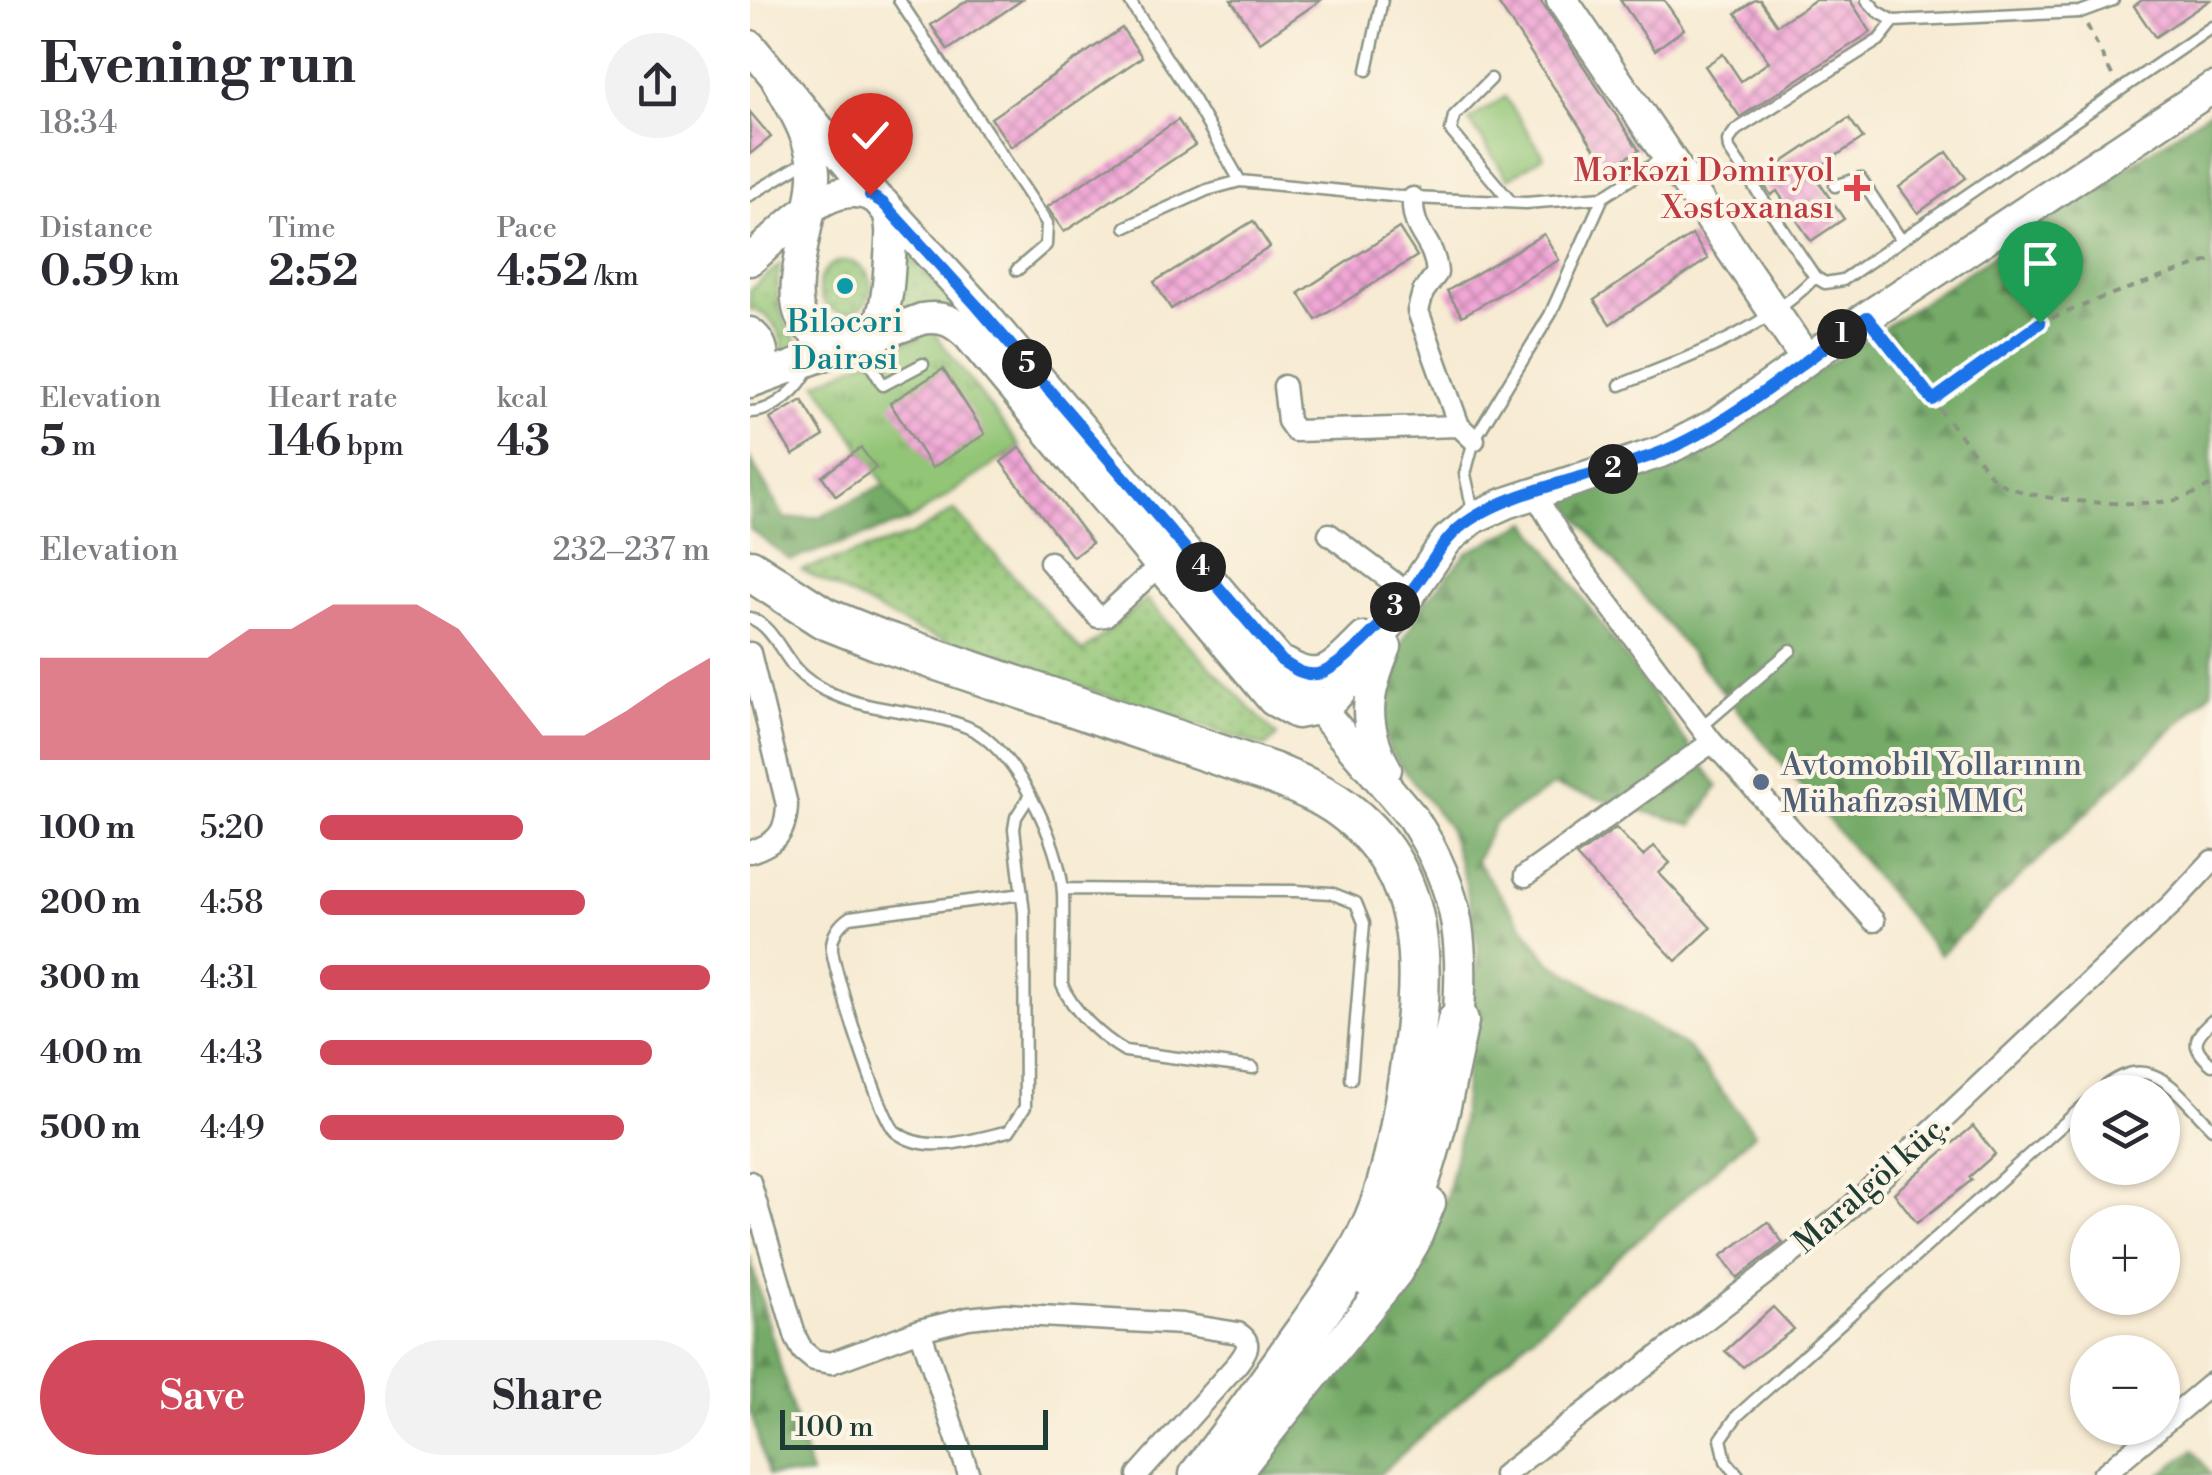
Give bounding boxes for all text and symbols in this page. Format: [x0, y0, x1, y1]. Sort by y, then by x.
text: Evening run [40, 31, 356, 100]
button: share [605, 33, 710, 138]
pin [828, 93, 913, 196]
text: 18:34 [40, 103, 117, 143]
icon: check [843, 108, 898, 163]
place label: Mərkəzi Dəmiryol Xəstəxanası [1573, 151, 1835, 228]
marker: Mərkəzi Dəmiryol Xəstəxanası [1844, 175, 1870, 201]
text: Distance [40, 211, 153, 246]
text: Time [268, 211, 336, 246]
text: Pace [497, 211, 557, 246]
pin [1998, 221, 2083, 324]
icon: arrive [2013, 236, 2068, 291]
text: 0.59 [40, 246, 135, 299]
text: 2:52 [268, 246, 358, 299]
text: 4:52 [497, 246, 589, 299]
text: km [135, 259, 179, 294]
text: /km [589, 259, 639, 294]
marker: Biləcəri Dairəsi [834, 275, 856, 297]
place label: Biləcəri Dairəsi [786, 302, 903, 379]
pin: 1 [1817, 309, 1867, 359]
text: 1 [1835, 316, 1849, 351]
pin: 5 [1002, 339, 1052, 389]
text: 5 [1018, 346, 1036, 381]
text: Elevation [40, 381, 161, 416]
text: Heart rate [268, 381, 398, 416]
text: kcal [497, 381, 547, 416]
text: 5 [40, 416, 66, 469]
text: 146 [268, 416, 341, 469]
text: 43 [497, 416, 550, 469]
text: m [66, 429, 96, 464]
text: bpm [341, 429, 404, 464]
pin: 2 [1588, 444, 1638, 494]
text: 2 [1604, 451, 1622, 486]
text: Elevation [40, 530, 179, 570]
text: 232–237 m [553, 530, 710, 570]
pin: 4 [1176, 542, 1226, 592]
text: 4 [1192, 549, 1210, 584]
pin: 3 [1370, 582, 1420, 632]
text: 3 [1387, 589, 1403, 624]
place label: Avtomobil Yollarının Mühafizəsi MMC [1780, 745, 2082, 822]
marker: Avtomobil Yollarının Mühafizəsi MMC [1750, 771, 1772, 793]
text: 100 m [40, 808, 135, 848]
text: 5:20 [200, 808, 264, 848]
text: 200 m [40, 883, 141, 923]
text: 4:58 [200, 883, 264, 923]
text: 300 m [40, 958, 140, 998]
text: 4:31 [200, 958, 257, 998]
text: 400 m [40, 1033, 142, 1073]
text: 4:43 [200, 1033, 263, 1073]
map controls [2070, 1075, 2180, 1445]
button: layers [2070, 1075, 2180, 1185]
street label: Maralgöl küç. [1785, 1105, 1958, 1262]
text: 500 m [40, 1108, 141, 1148]
text: 4:49 [200, 1108, 265, 1148]
button: + [2070, 1205, 2180, 1315]
button: − [2070, 1335, 2180, 1445]
button: Save [40, 1340, 365, 1455]
button: Share [385, 1340, 710, 1455]
scale bar [780, 1405, 1048, 1450]
text: 100 m [795, 1410, 874, 1445]

